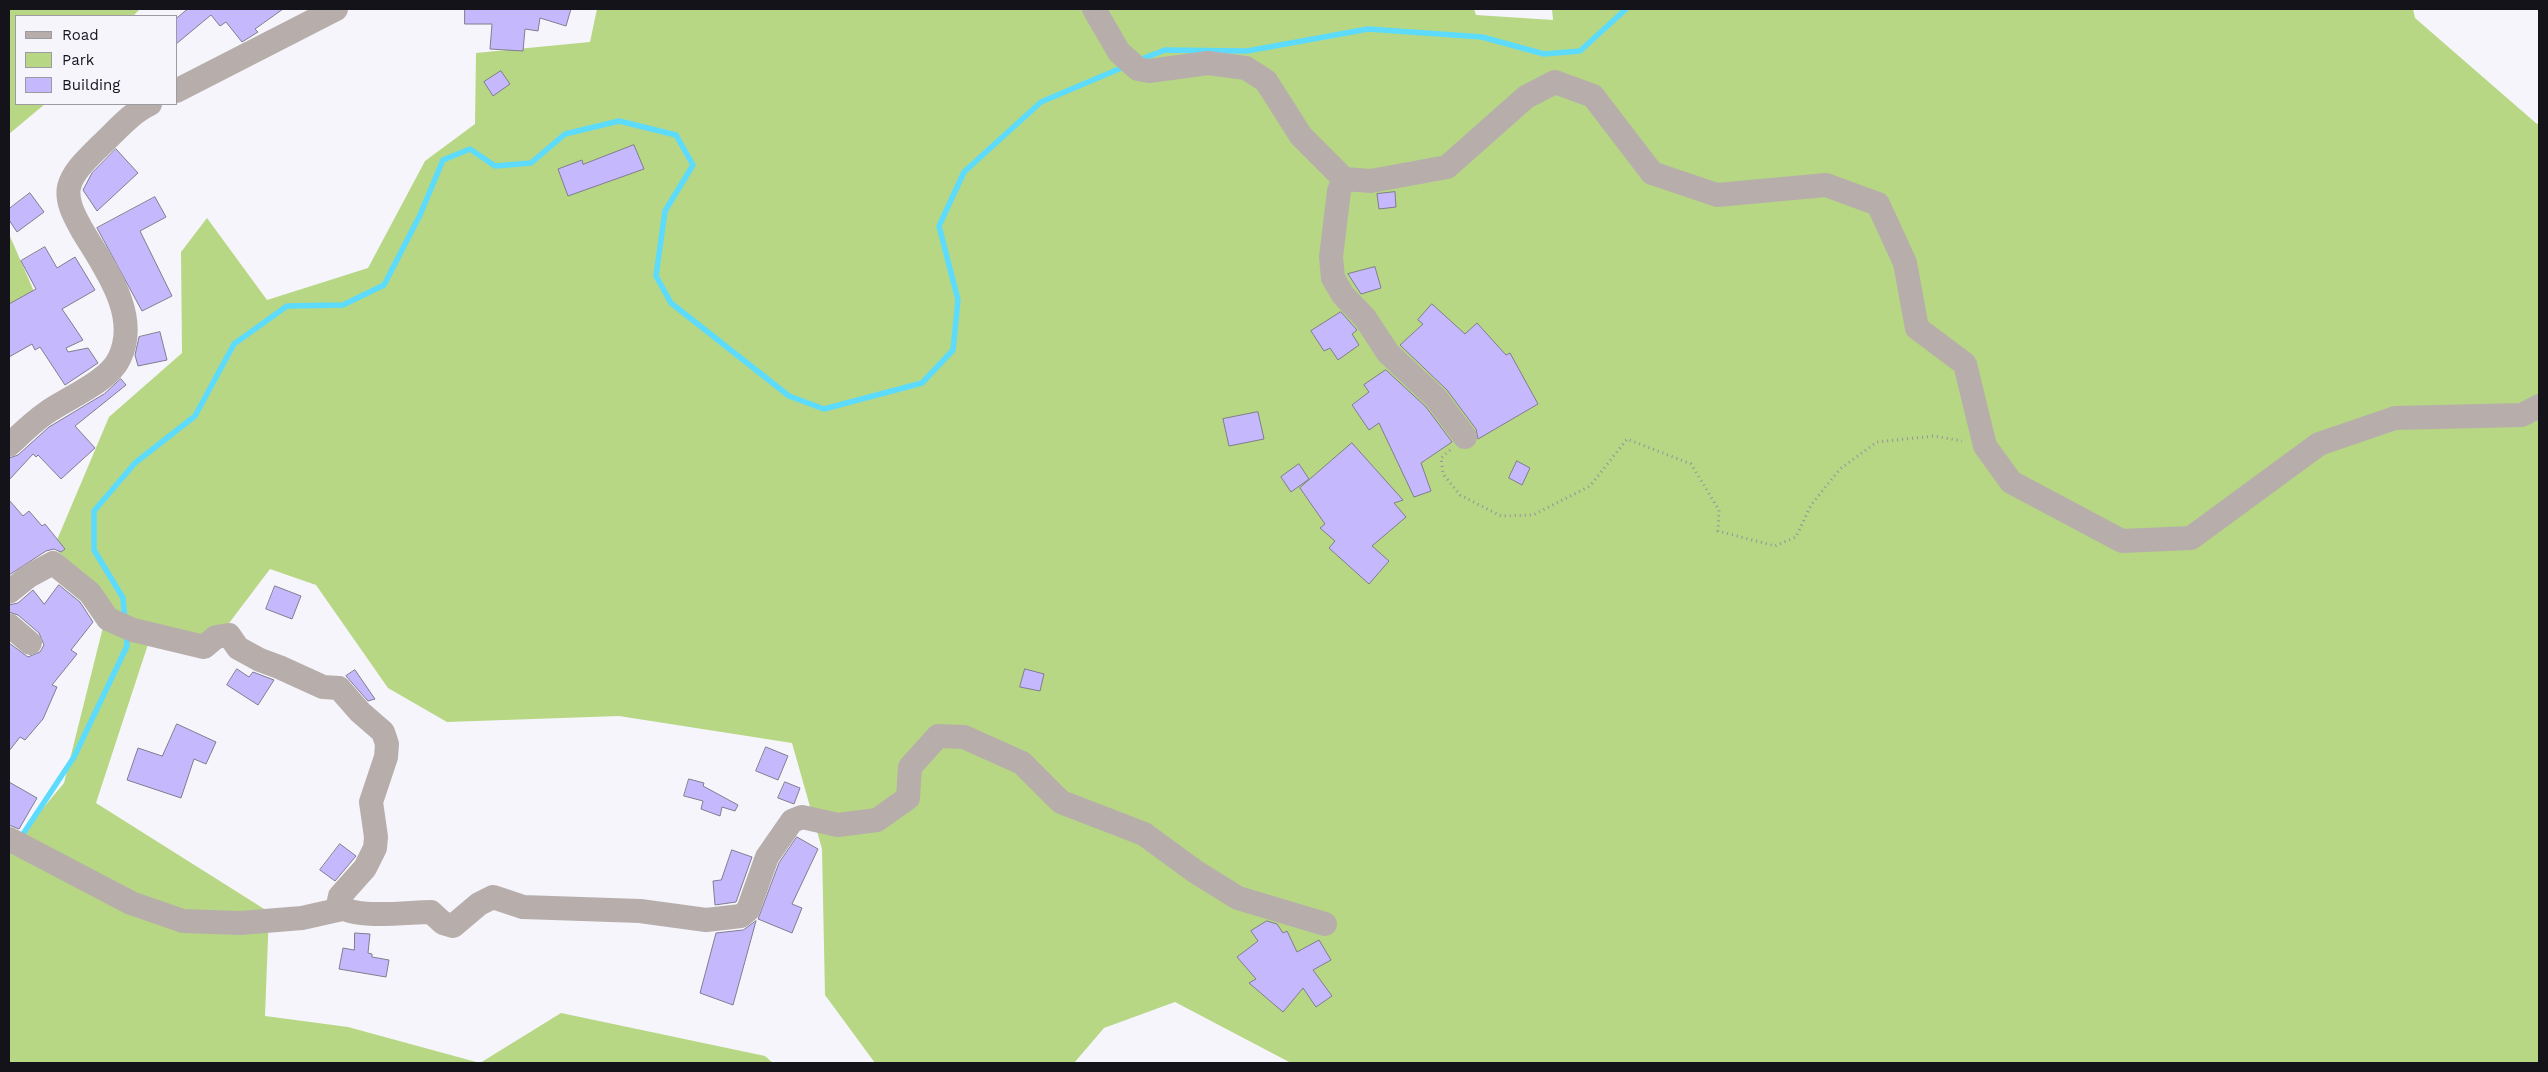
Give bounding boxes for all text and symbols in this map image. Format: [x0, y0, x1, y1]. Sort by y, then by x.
legend [15, 15, 178, 105]
text: Road [62, 26, 99, 44]
text: Park [62, 51, 94, 69]
text: Building [62, 76, 120, 94]

